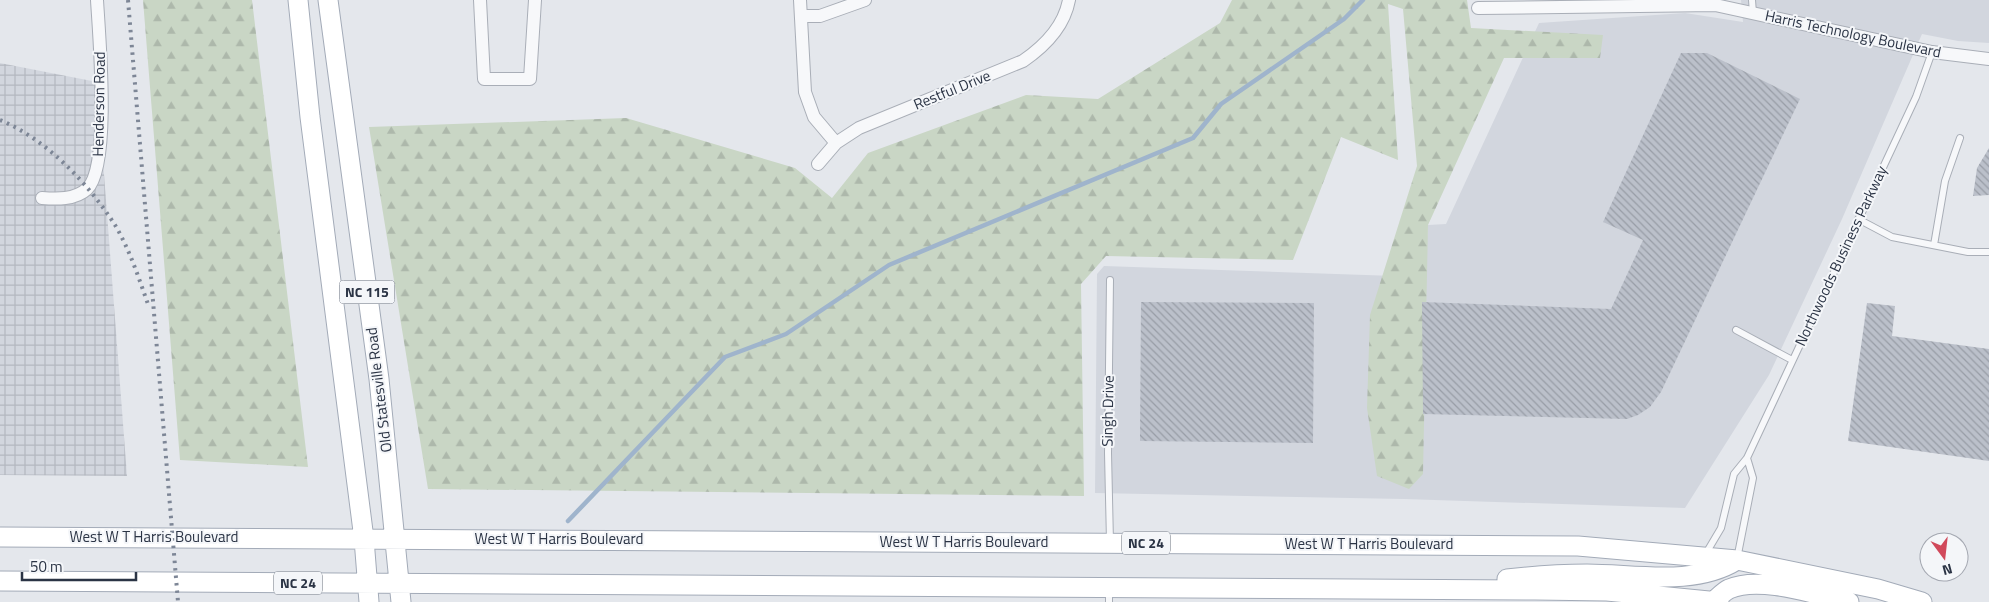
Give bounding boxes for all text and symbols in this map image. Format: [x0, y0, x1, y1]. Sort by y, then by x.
street label: Harris Technology Boulevard [1763, 4, 1943, 63]
street label: Henderson Road [86, 51, 111, 157]
street label: Restful Drive [910, 64, 994, 115]
street label: Northwoods Business Parkway [1789, 162, 1893, 350]
road number: NC 115 [340, 280, 394, 304]
street label: Old Statesville Road [359, 326, 398, 454]
street label: Singh Drive [1095, 375, 1120, 447]
street label: West W T Harris Boulevard [69, 525, 239, 548]
street label: West W T Harris Boulevard [474, 527, 644, 550]
street label: West W T Harris Boulevard [879, 530, 1049, 553]
road number: NC 24 [1122, 532, 1170, 554]
street label: West W T Harris Boulevard [1284, 532, 1454, 555]
north arrow [1919, 532, 1969, 582]
scale bar [22, 550, 136, 582]
text: 50 m [30, 555, 63, 578]
text: N [1940, 559, 1955, 581]
road number: NC 24 [274, 572, 322, 594]

